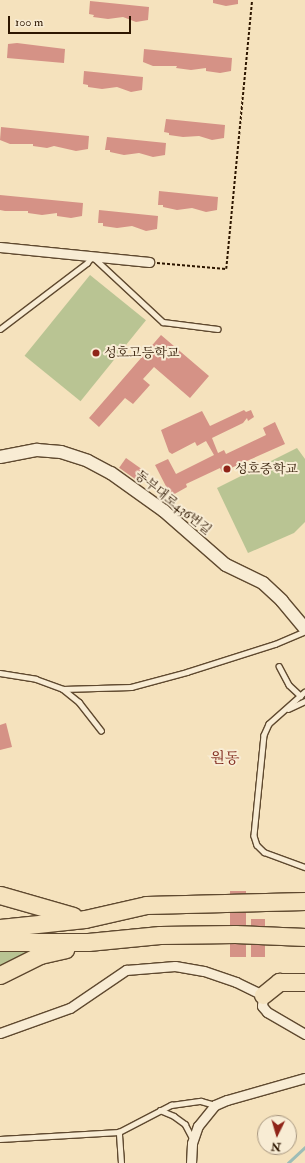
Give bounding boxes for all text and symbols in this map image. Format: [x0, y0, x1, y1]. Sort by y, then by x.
scale bar [10, 8, 133, 34]
text: 100 m [15, 15, 43, 30]
place label: 성호고등학교 [104, 345, 179, 361]
marker: 성호고등학교 [91, 348, 101, 358]
place label: 성호중학교 [235, 461, 298, 477]
marker: 성호중학교 [222, 464, 232, 474]
street label: 동부대로436번길 [132, 467, 214, 539]
district label: 원동 [211, 750, 239, 768]
north arrow [257, 1115, 297, 1155]
text: N [271, 1140, 281, 1153]

